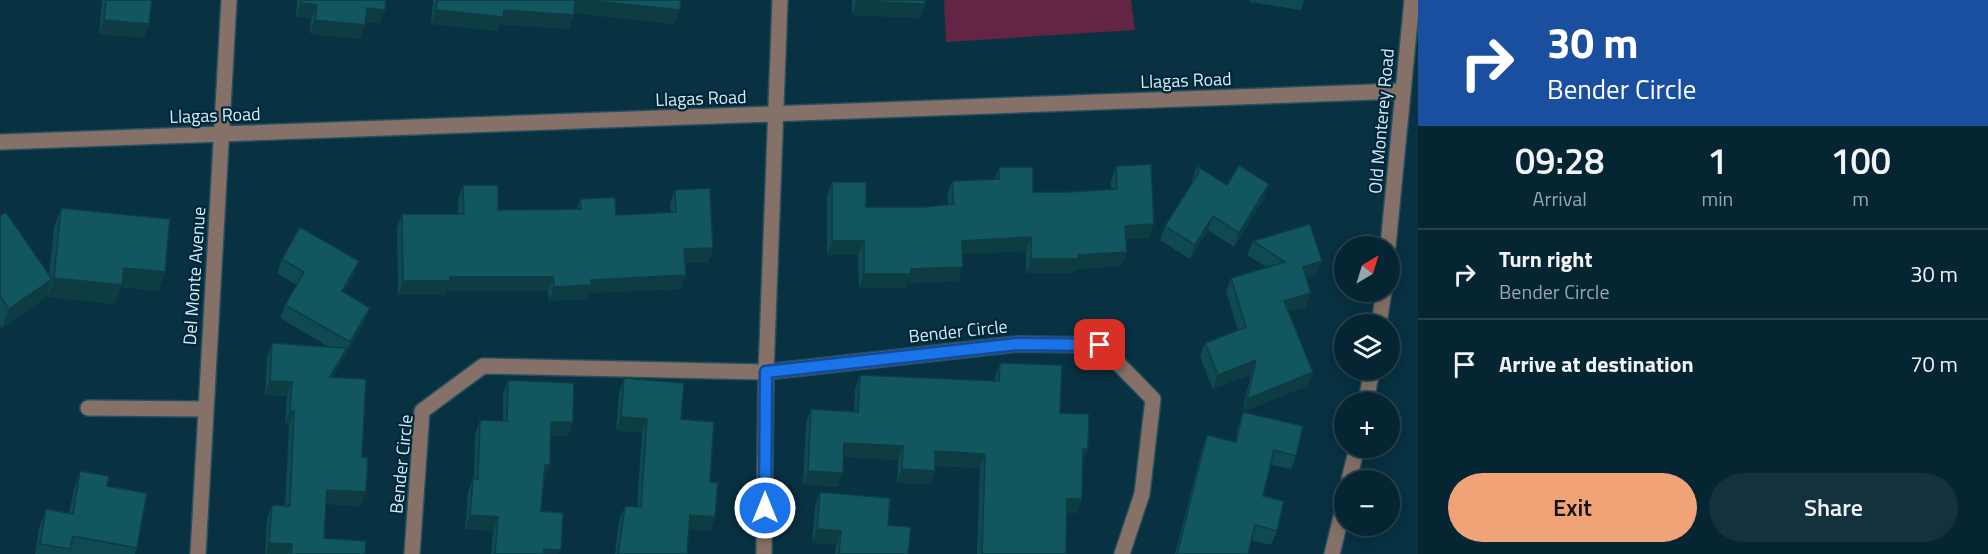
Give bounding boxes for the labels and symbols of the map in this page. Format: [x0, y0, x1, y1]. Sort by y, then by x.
street label: Old Monterey Road [1361, 47, 1401, 195]
street label: Llagas Road [1140, 65, 1232, 95]
street label: Llagas Road [655, 83, 747, 113]
street label: Llagas Road [169, 100, 261, 130]
street label: Del Monte Avenue [176, 206, 212, 346]
north arrow [1334, 236, 1400, 302]
street label: Bender Circle [907, 312, 1009, 350]
pin [1074, 319, 1125, 370]
street label: Bender Circle [382, 413, 420, 515]
position arrow [733, 476, 797, 540]

